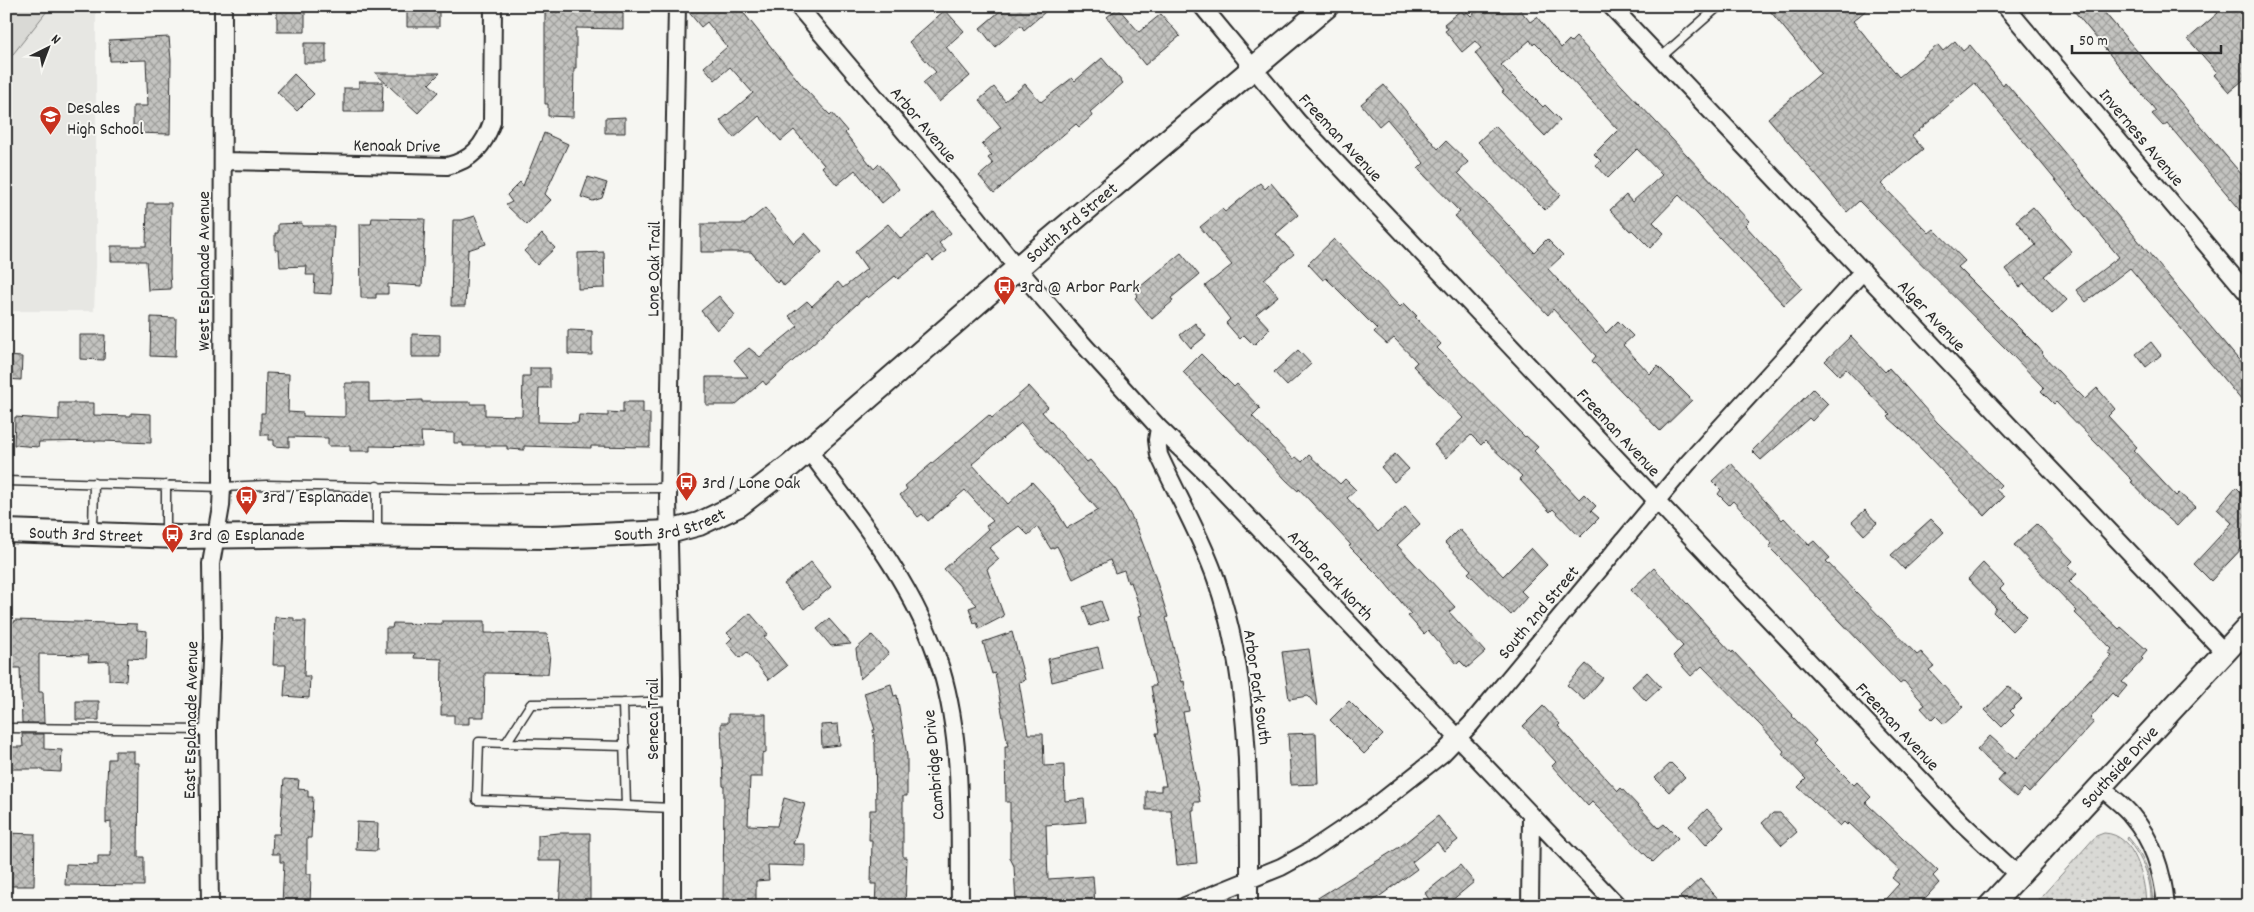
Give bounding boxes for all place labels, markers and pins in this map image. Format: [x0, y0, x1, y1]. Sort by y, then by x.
place label: DeSales High School [67, 97, 144, 143]
school or university icon: DeSales High School [39, 105, 63, 136]
bus stop icon: 3rd @ Arbor Park [992, 274, 1016, 305]
place label: 3rd @ Arbor Park [1020, 276, 1140, 301]
bus stop icon: 3rd / Lone Oak [674, 470, 698, 501]
place label: 3rd / Lone Oak [702, 472, 800, 497]
bus stop icon: 3rd / Esplanade [234, 484, 258, 515]
place label: 3rd / Esplanade [262, 486, 368, 511]
bus stop icon: 3rd @ Esplanade [161, 522, 185, 553]
place label: 3rd @ Esplanade [189, 524, 305, 549]

